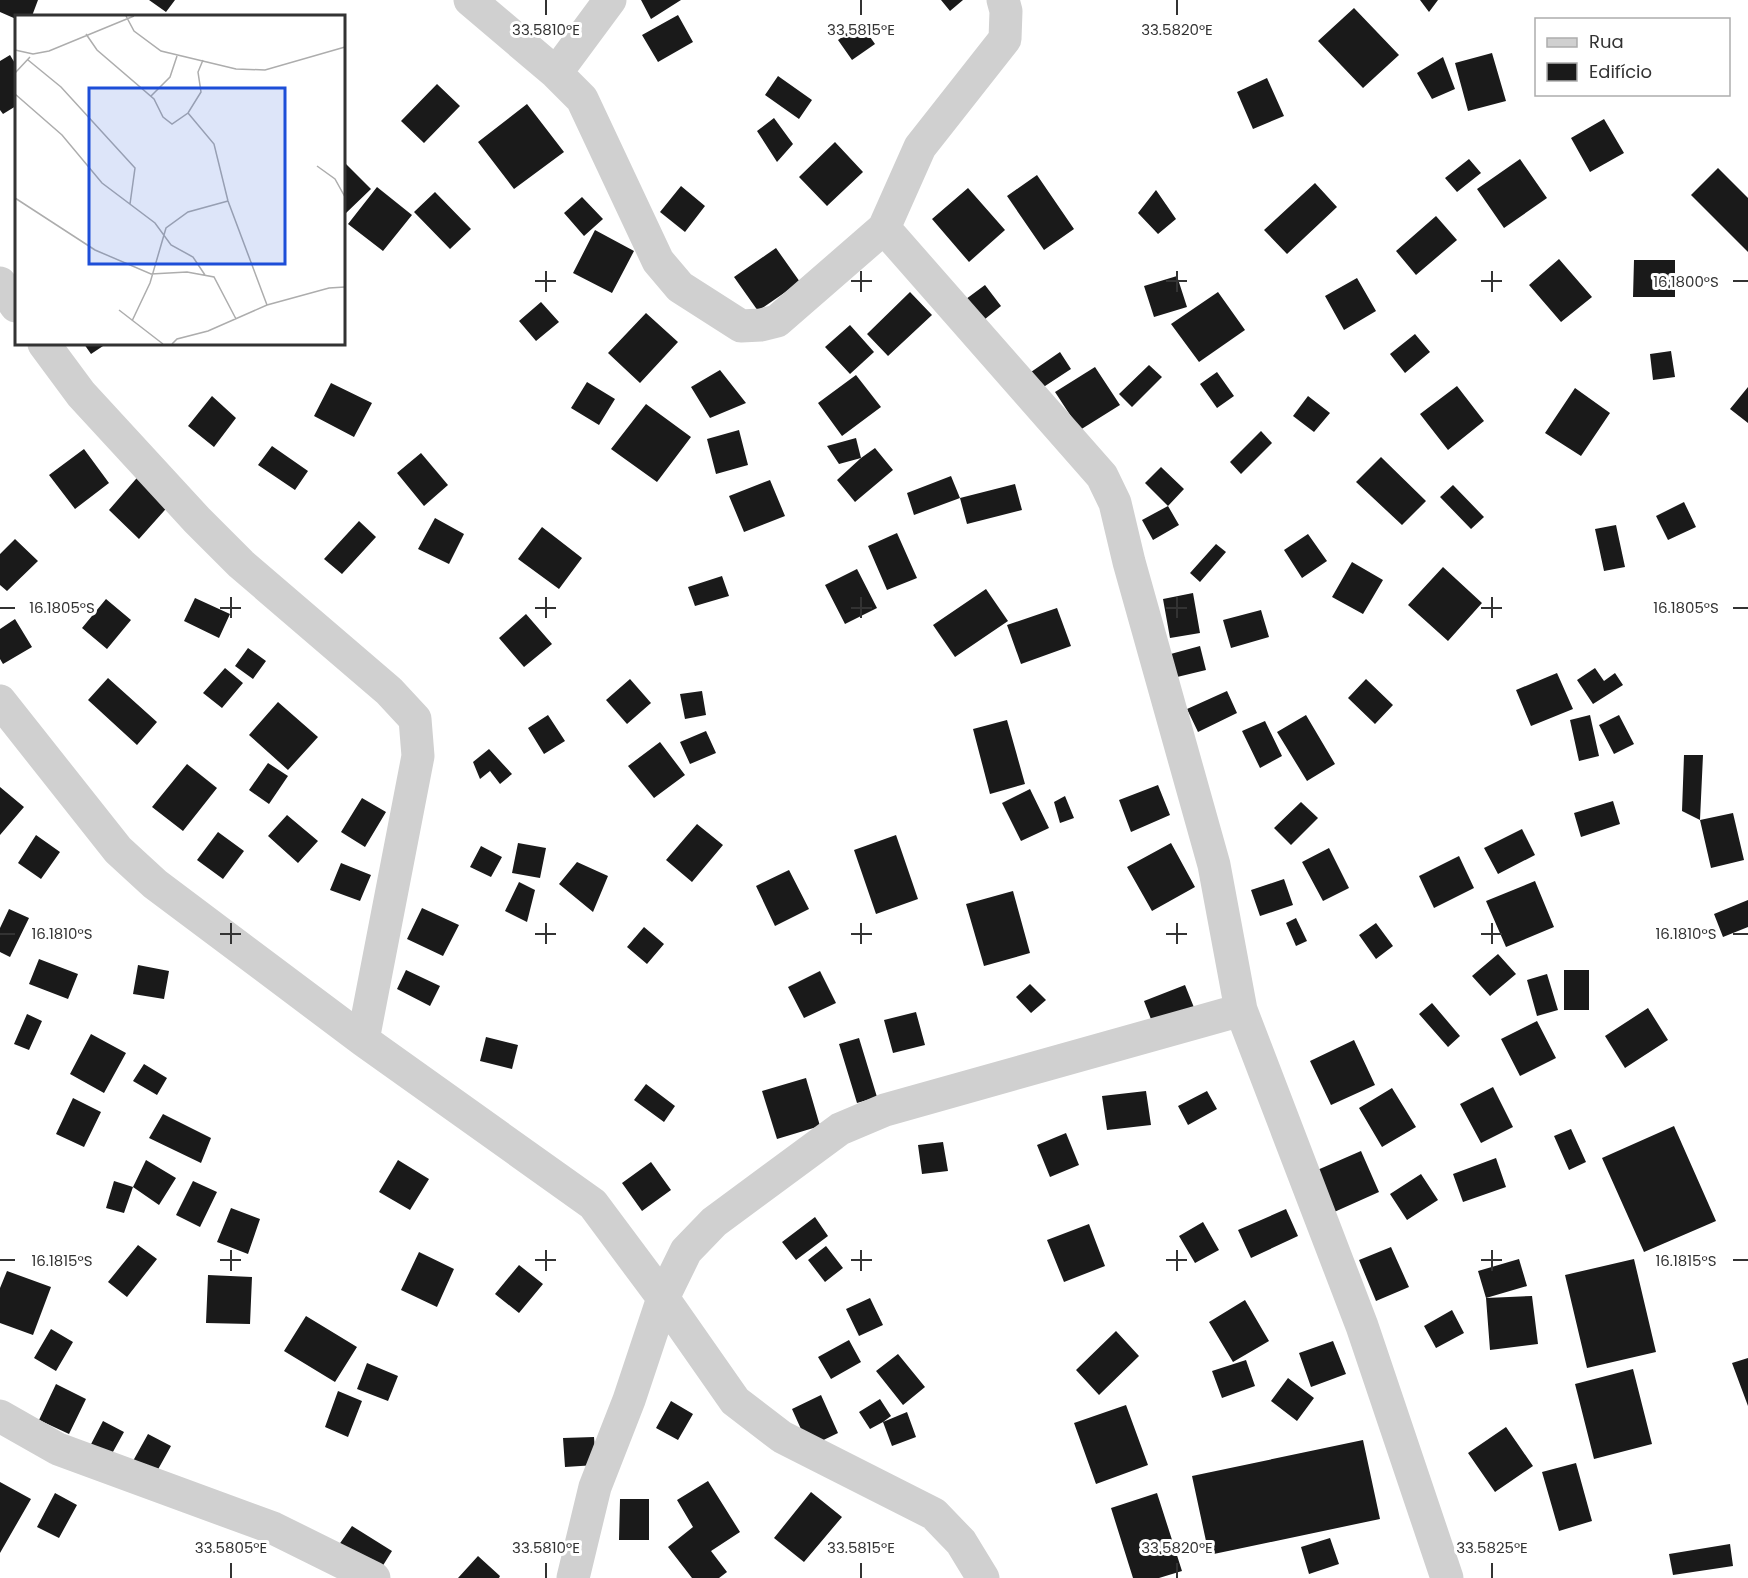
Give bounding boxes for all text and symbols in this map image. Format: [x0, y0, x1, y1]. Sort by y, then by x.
inset map [15, 15, 345, 345]
legend [1535, 18, 1730, 96]
text: 33.5810°E [512, 19, 580, 40]
text: 33.5815°E [827, 19, 895, 40]
text: 33.5820°E [1141, 19, 1213, 40]
text: Rua [1589, 29, 1624, 54]
text: Edifício [1589, 59, 1652, 84]
text: 16.1800°S [1653, 271, 1719, 292]
text: 16.1805°S [29, 597, 95, 618]
text: 16.1805°S [1653, 597, 1719, 618]
text: 16.1810°S [32, 923, 92, 944]
text: 16.1810°S [1656, 923, 1716, 944]
text: 16.1815°S [32, 1250, 92, 1271]
text: 16.1815°S [1656, 1250, 1716, 1271]
text: 33.5805°E [195, 1537, 267, 1558]
text: 33.5810°E [512, 1537, 580, 1558]
text: 33.5815°E [827, 1537, 895, 1558]
text: 33.5820°E [1141, 1537, 1213, 1558]
text: 33.5825°E [1456, 1537, 1528, 1558]

